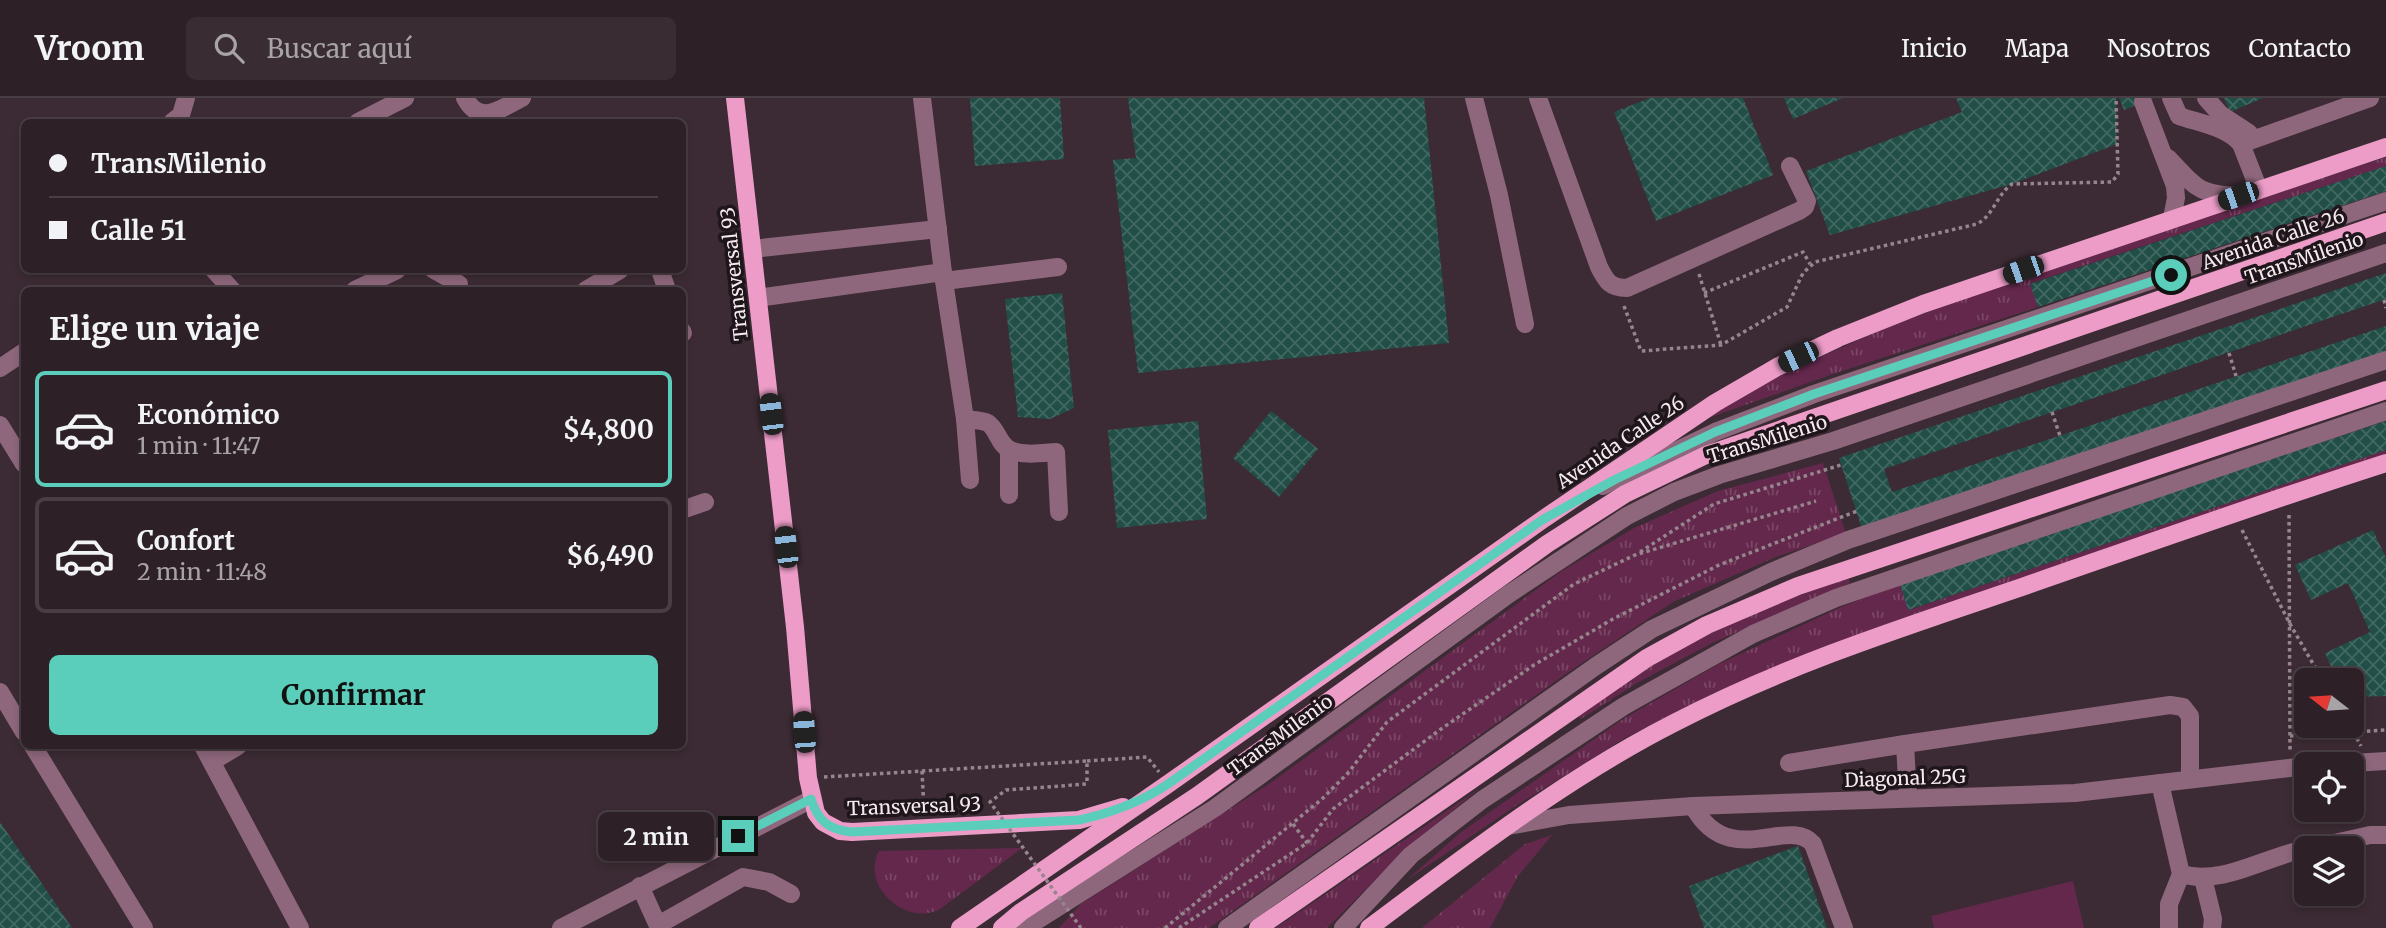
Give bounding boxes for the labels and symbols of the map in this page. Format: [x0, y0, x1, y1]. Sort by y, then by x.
car [2215, 179, 2262, 213]
street label: Avenida Calle 26 [2198, 203, 2347, 275]
street label: Transversal 93 [715, 206, 753, 342]
street label: TransMilenio [2242, 226, 2366, 290]
car [2000, 253, 2047, 287]
route start [2155, 259, 2187, 291]
car [1775, 339, 1822, 375]
street label: Avenida Calle 26 [1551, 390, 1689, 494]
car [759, 392, 784, 436]
street label: TransMilenio [1704, 409, 1830, 469]
car [774, 525, 799, 569]
north arrow [2294, 668, 2364, 738]
street label: TransMilenio [1223, 689, 1337, 781]
car [793, 710, 816, 754]
street label: Diagonal 25G [1844, 764, 1967, 792]
street label: Transversal 93 [846, 792, 982, 820]
callout: 2 min [598, 812, 714, 860]
route end [722, 820, 754, 852]

